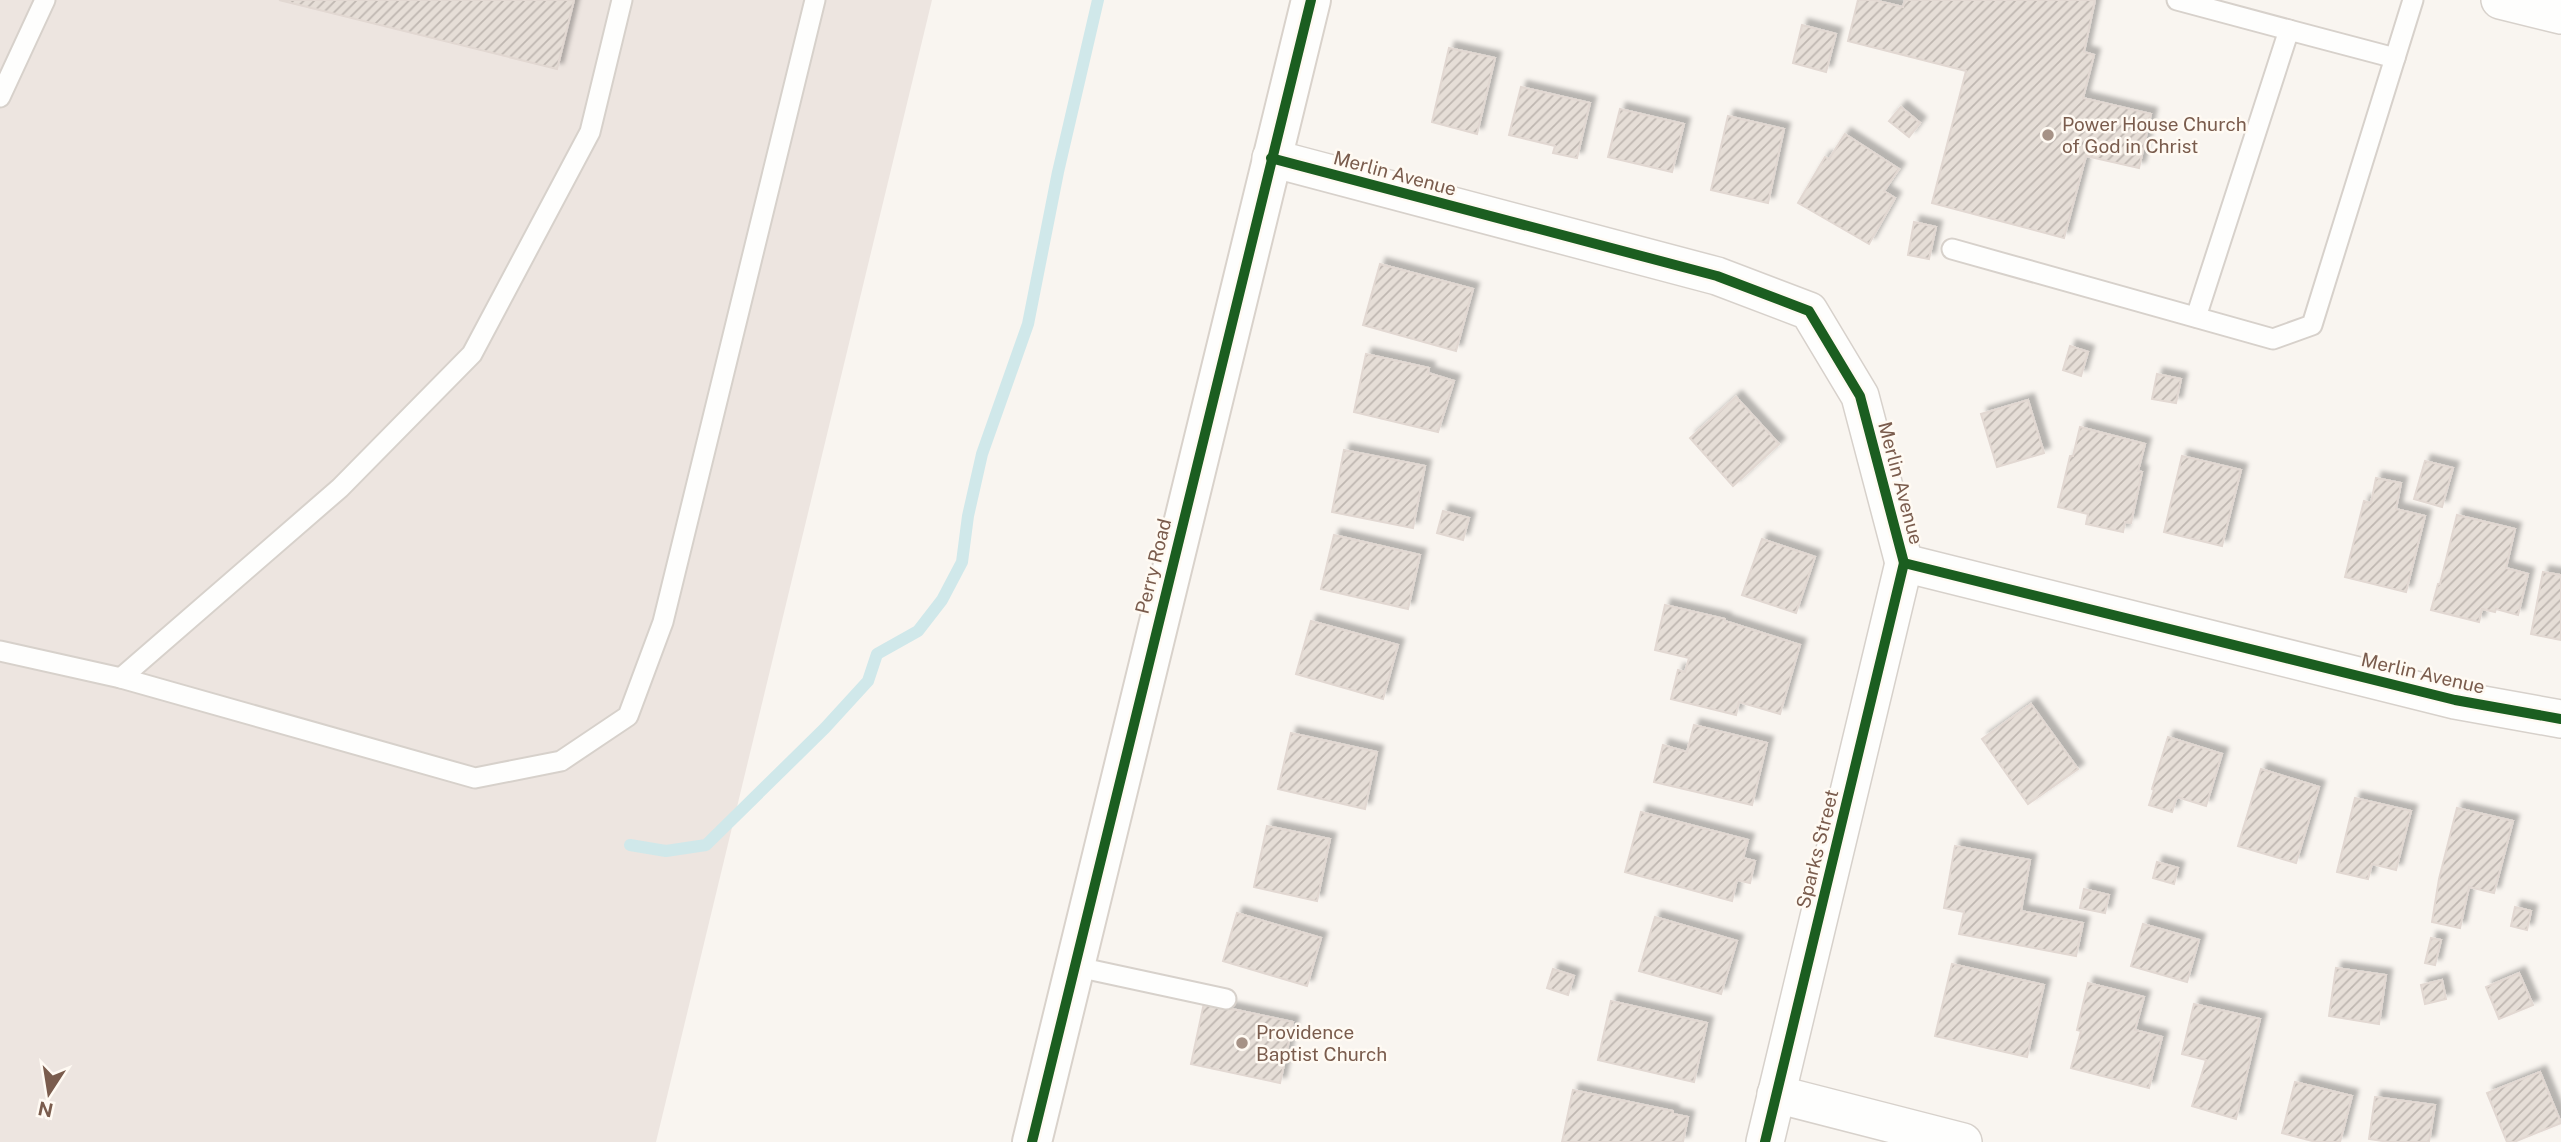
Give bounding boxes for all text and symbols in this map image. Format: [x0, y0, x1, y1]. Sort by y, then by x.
place label: Power House Church of God in Christ [2062, 113, 2247, 157]
marker: Power House Church of God in Christ [2040, 127, 2056, 143]
street label: Merlin Avenue [1331, 146, 1459, 200]
street label: Merlin Avenue [1874, 419, 1928, 547]
street label: Perry Road [1131, 516, 1175, 616]
street label: Merlin Avenue [2359, 648, 2487, 698]
street label: Sparks Street [1792, 787, 1842, 911]
place label: Providence Baptist Church [1256, 1021, 1387, 1065]
marker: Providence Baptist Church [1234, 1035, 1250, 1051]
north arrow [14, 1058, 84, 1128]
text: N [36, 1097, 55, 1122]

